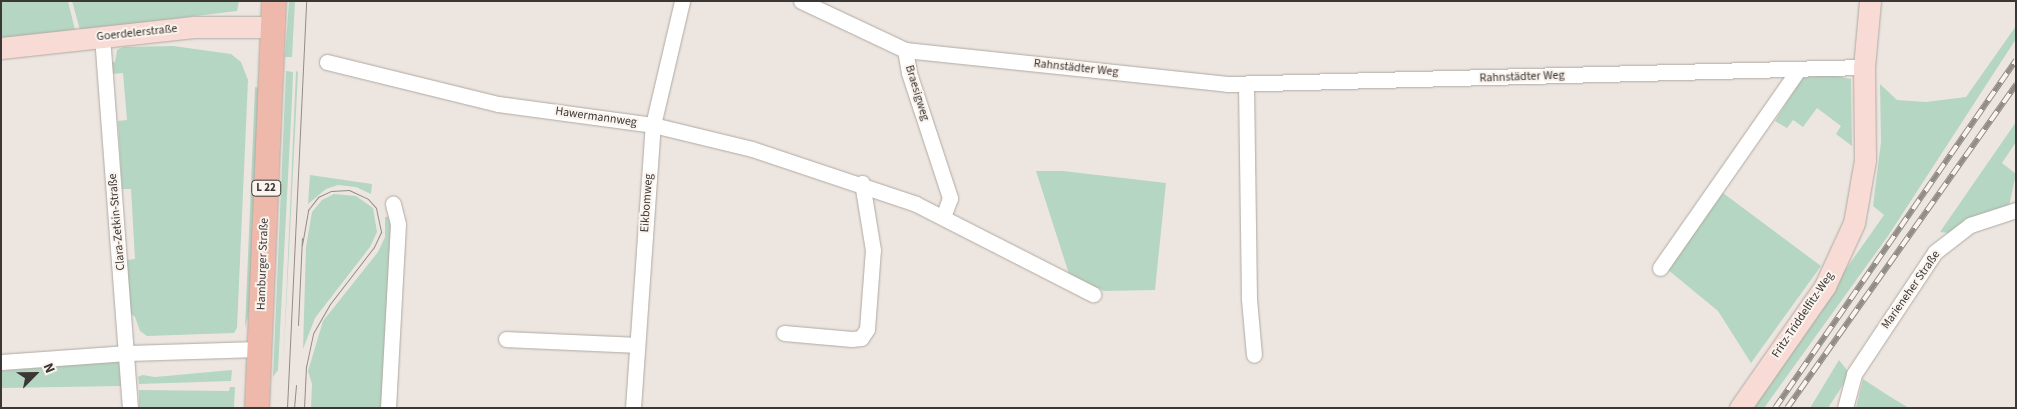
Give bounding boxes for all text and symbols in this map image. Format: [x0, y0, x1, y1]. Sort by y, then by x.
street label: Goerdelerstraße [96, 22, 178, 44]
street label: Rahnstädter Weg [1033, 56, 1119, 80]
street label: Braesigweg [902, 63, 932, 123]
street label: Rahnstädter Weg [1479, 68, 1565, 86]
street label: Hawermannweg [554, 104, 638, 130]
street label: Clara-Zetkin-Straße [106, 173, 128, 271]
street label: Eikbomweg [638, 173, 656, 233]
road number: L 22 [251, 180, 281, 197]
street label: Hamburger Straße [254, 218, 272, 310]
street label: Marieneher Straße [1879, 248, 1943, 332]
street label: Fritz-Triddelfitz-Weg [1769, 269, 1837, 361]
north arrow [10, 349, 60, 399]
text: N [38, 360, 60, 376]

